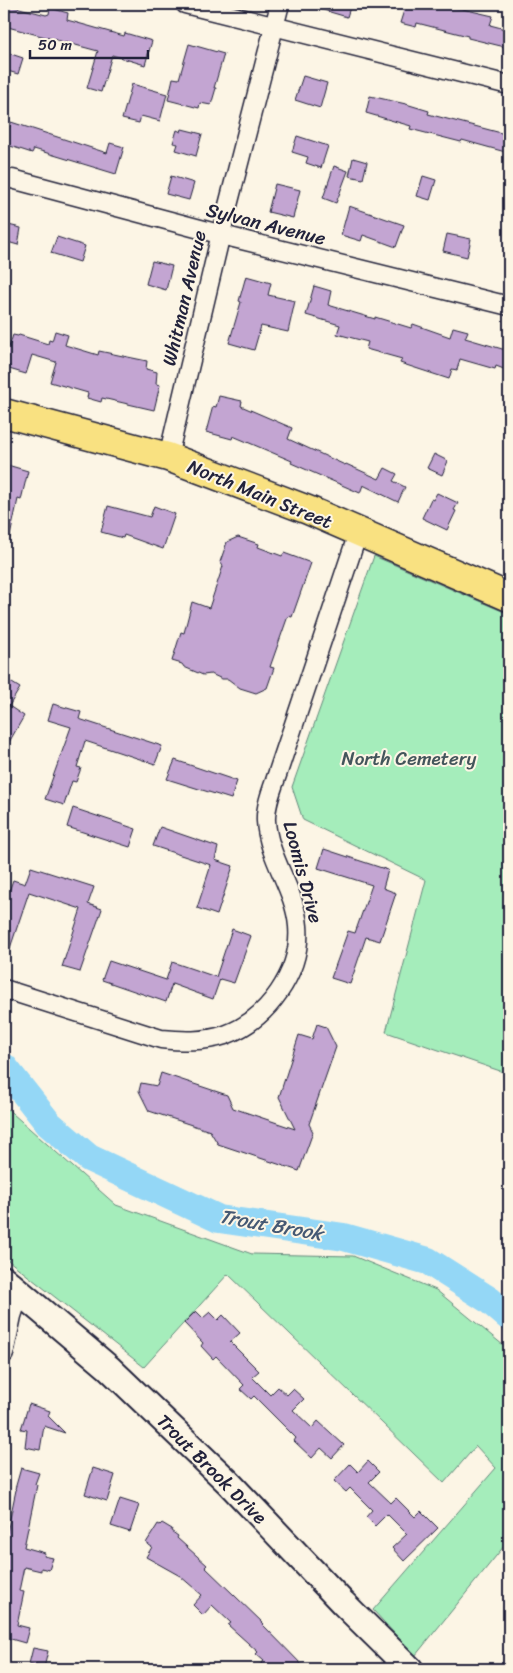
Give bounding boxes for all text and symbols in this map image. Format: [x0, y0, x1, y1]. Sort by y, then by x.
scale bar [30, 28, 148, 60]
text: 50 m [38, 32, 73, 58]
street label: Sylvan Avenue [203, 193, 329, 255]
street label: Whitman Avenue [152, 227, 216, 369]
street label: North Main Street [182, 450, 338, 538]
park label: North Cemetery [342, 742, 477, 775]
street label: Loomis Drive [274, 817, 333, 927]
water label: Trout Brook [217, 1199, 328, 1252]
street label: Trout Brook Drive [149, 1406, 275, 1532]

